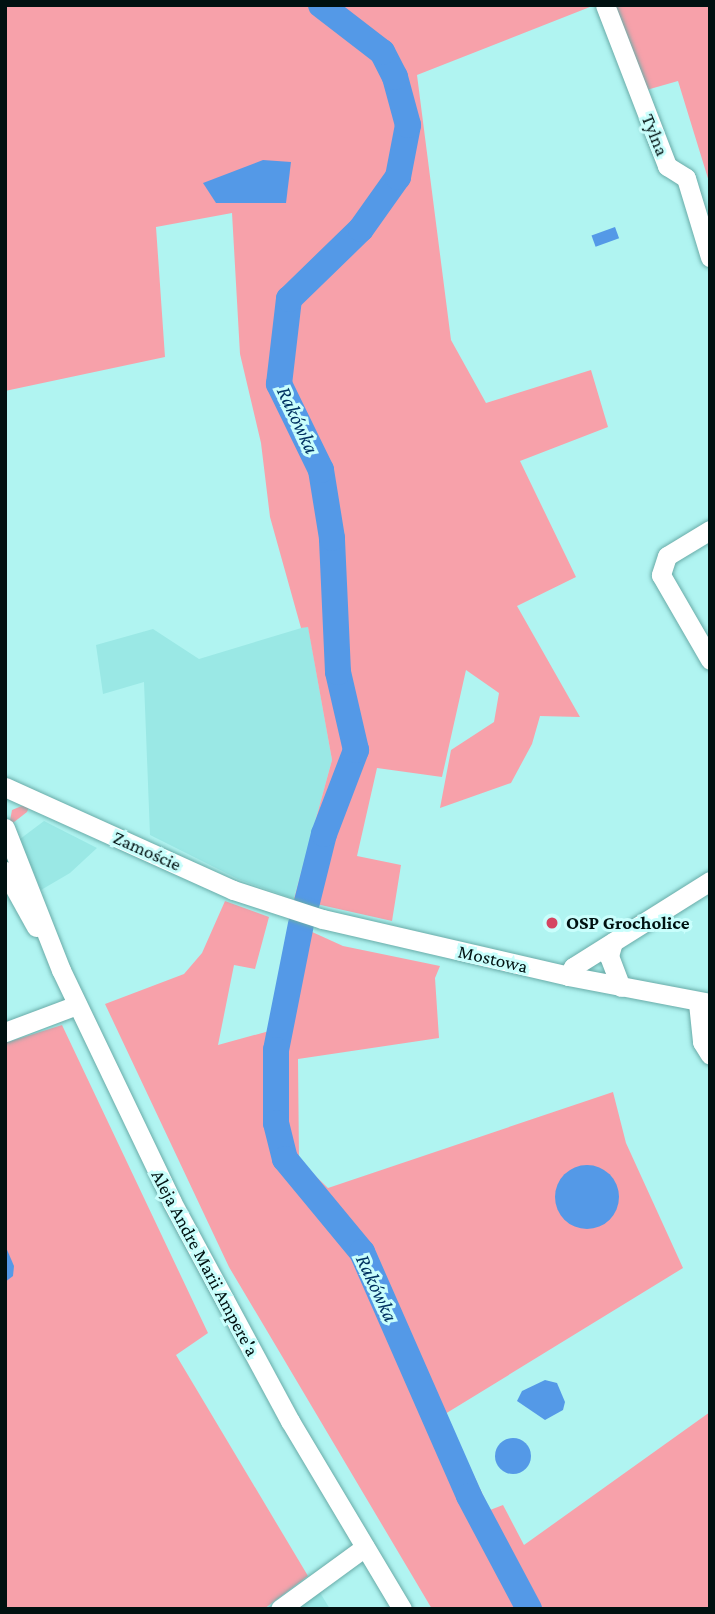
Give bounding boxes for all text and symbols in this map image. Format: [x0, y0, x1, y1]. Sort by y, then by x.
street label: Tylna [636, 111, 674, 159]
water label: Rakówka [271, 382, 325, 458]
street label: Zamoście [109, 826, 185, 876]
place label: OSP Grocholice [566, 912, 690, 934]
marker: OSP Grocholice [544, 915, 560, 931]
street label: Mostowa [456, 940, 530, 978]
street label: Aleja Andre Marii Ampere'a [146, 1166, 264, 1360]
water label: Rakówka [350, 1250, 404, 1326]

